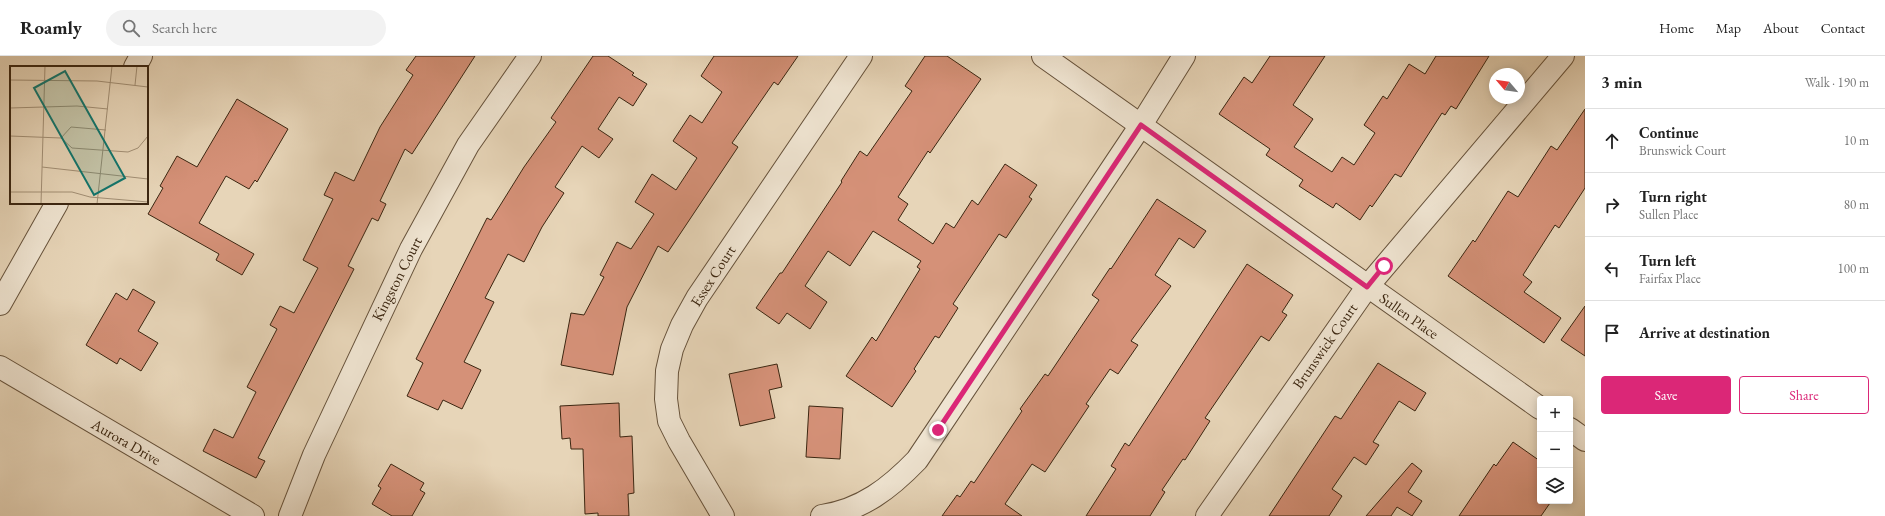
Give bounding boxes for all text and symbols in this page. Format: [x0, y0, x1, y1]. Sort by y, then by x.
search box [106, 10, 386, 46]
text: Roamly [20, 15, 82, 40]
icon: search [120, 17, 142, 39]
text: Search here [152, 18, 217, 37]
text: Home [1659, 19, 1694, 37]
text: Map [1716, 19, 1741, 37]
text: About [1763, 19, 1799, 37]
text: Contact [1821, 19, 1865, 37]
inset map [10, 66, 148, 204]
north arrow [1489, 68, 1525, 104]
text: 3 min [1601, 71, 1642, 93]
text: Walk · 190 m [1805, 74, 1869, 91]
text: Continue [1639, 123, 1699, 142]
icon: ahead [1601, 130, 1623, 152]
text: 10 m [1844, 132, 1869, 149]
text: Brunswick Court [1639, 142, 1726, 159]
text: Turn right [1639, 187, 1707, 206]
icon: right [1601, 194, 1623, 216]
text: 80 m [1844, 196, 1869, 213]
text: Sullen Place [1639, 206, 1698, 223]
street label: Kingston Court [367, 233, 426, 324]
street label: Essex Court [686, 241, 739, 310]
text: Turn left [1639, 251, 1696, 270]
route start [1375, 257, 1393, 275]
icon: left [1601, 258, 1623, 280]
text: 100 m [1838, 260, 1869, 277]
text: Fairfax Place [1639, 270, 1701, 287]
street label: Sullen Place [1376, 288, 1443, 343]
street label: Brunswick Court [1288, 299, 1361, 392]
icon: arrive [1601, 322, 1623, 344]
text: Arrive at destination [1639, 323, 1770, 342]
button: Save [1601, 376, 1731, 414]
button: Share [1739, 376, 1869, 414]
map controls [1537, 396, 1573, 504]
button: + [1537, 396, 1573, 432]
street label: Aurora Drive [87, 414, 164, 469]
route end [929, 421, 947, 439]
button: − [1537, 432, 1573, 468]
button: layers [1537, 468, 1573, 504]

